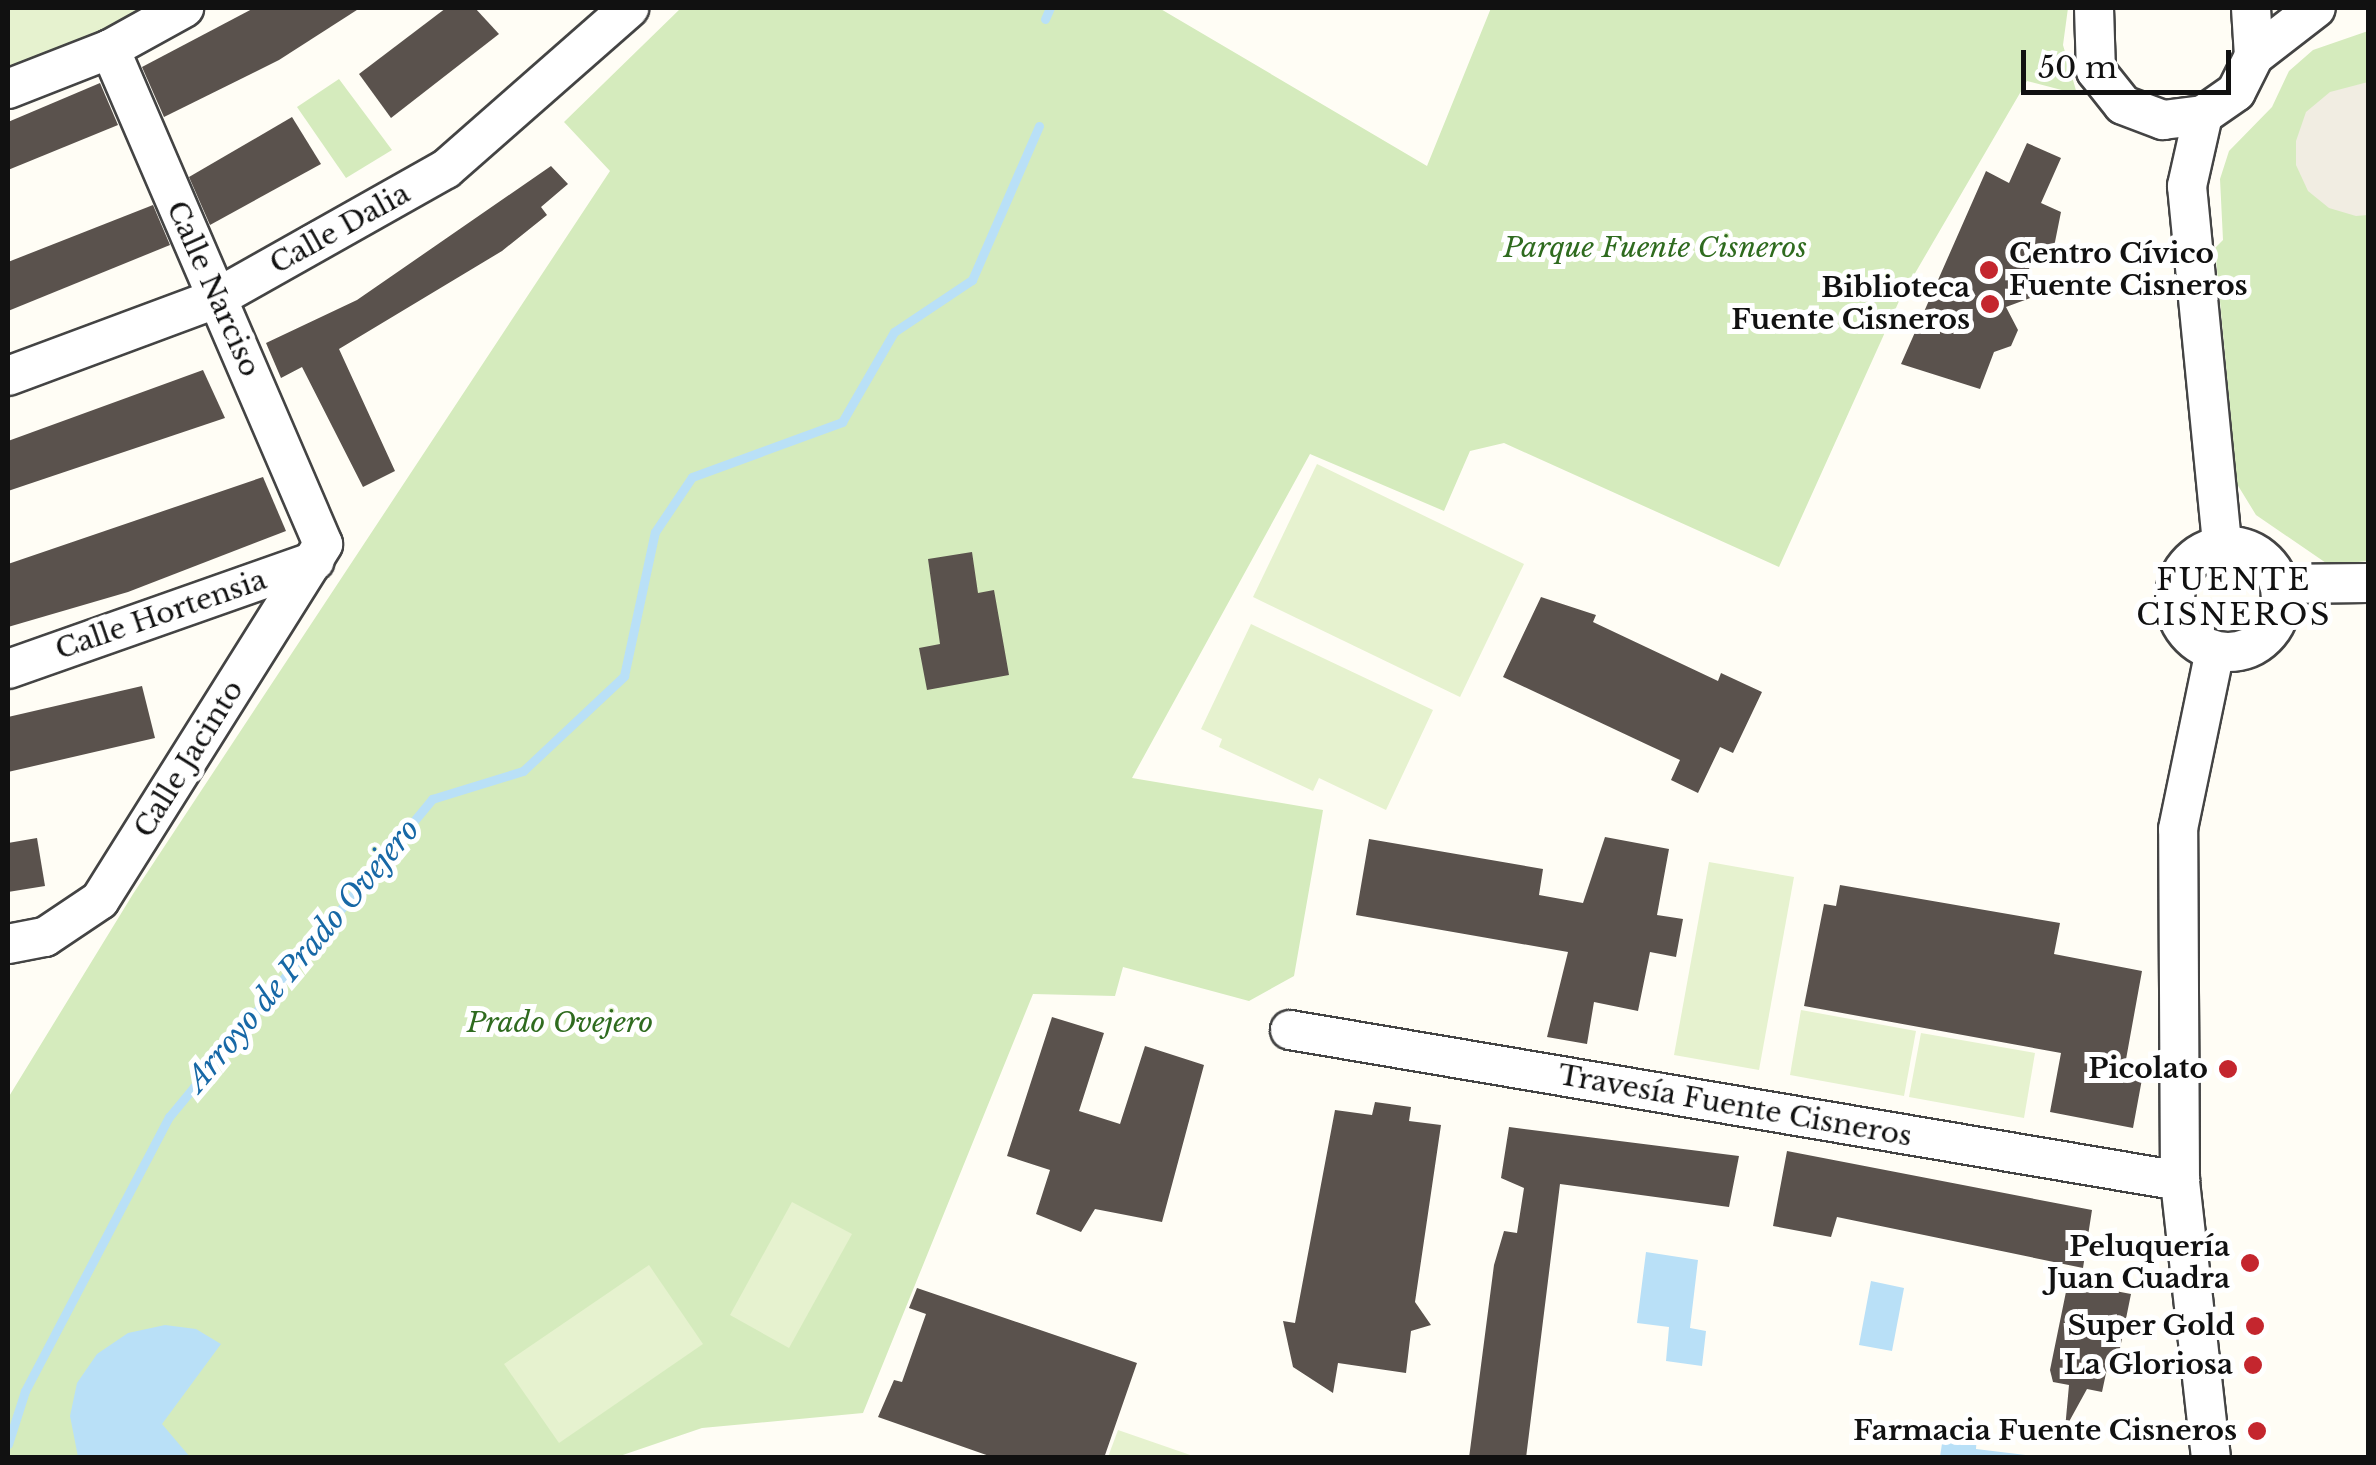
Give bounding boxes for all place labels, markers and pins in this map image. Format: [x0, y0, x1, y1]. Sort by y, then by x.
place label: Centro Cívico Fuente Cisneros [2009, 237, 2248, 303]
marker: Centro Cívico Fuente Cisneros [1978, 259, 2000, 281]
place label: Biblioteca Fuente Cisneros [1731, 271, 1970, 337]
marker: Biblioteca Fuente Cisneros [1979, 293, 2001, 315]
place label: Picolato [2088, 1052, 2208, 1086]
marker: Picolato [2217, 1058, 2239, 1080]
place label: Peluquería Juan Cuadra [2047, 1230, 2230, 1296]
marker: Peluquería Juan Cuadra [2239, 1252, 2261, 1274]
place label: Super Gold [2067, 1309, 2235, 1343]
marker: Super Gold [2244, 1315, 2266, 1337]
place label: La Gloriosa [2064, 1348, 2233, 1382]
marker: La Gloriosa [2242, 1354, 2264, 1376]
place label: Farmacia Fuente Cisneros [1853, 1414, 2237, 1448]
marker: Farmacia Fuente Cisneros [2246, 1420, 2268, 1442]

